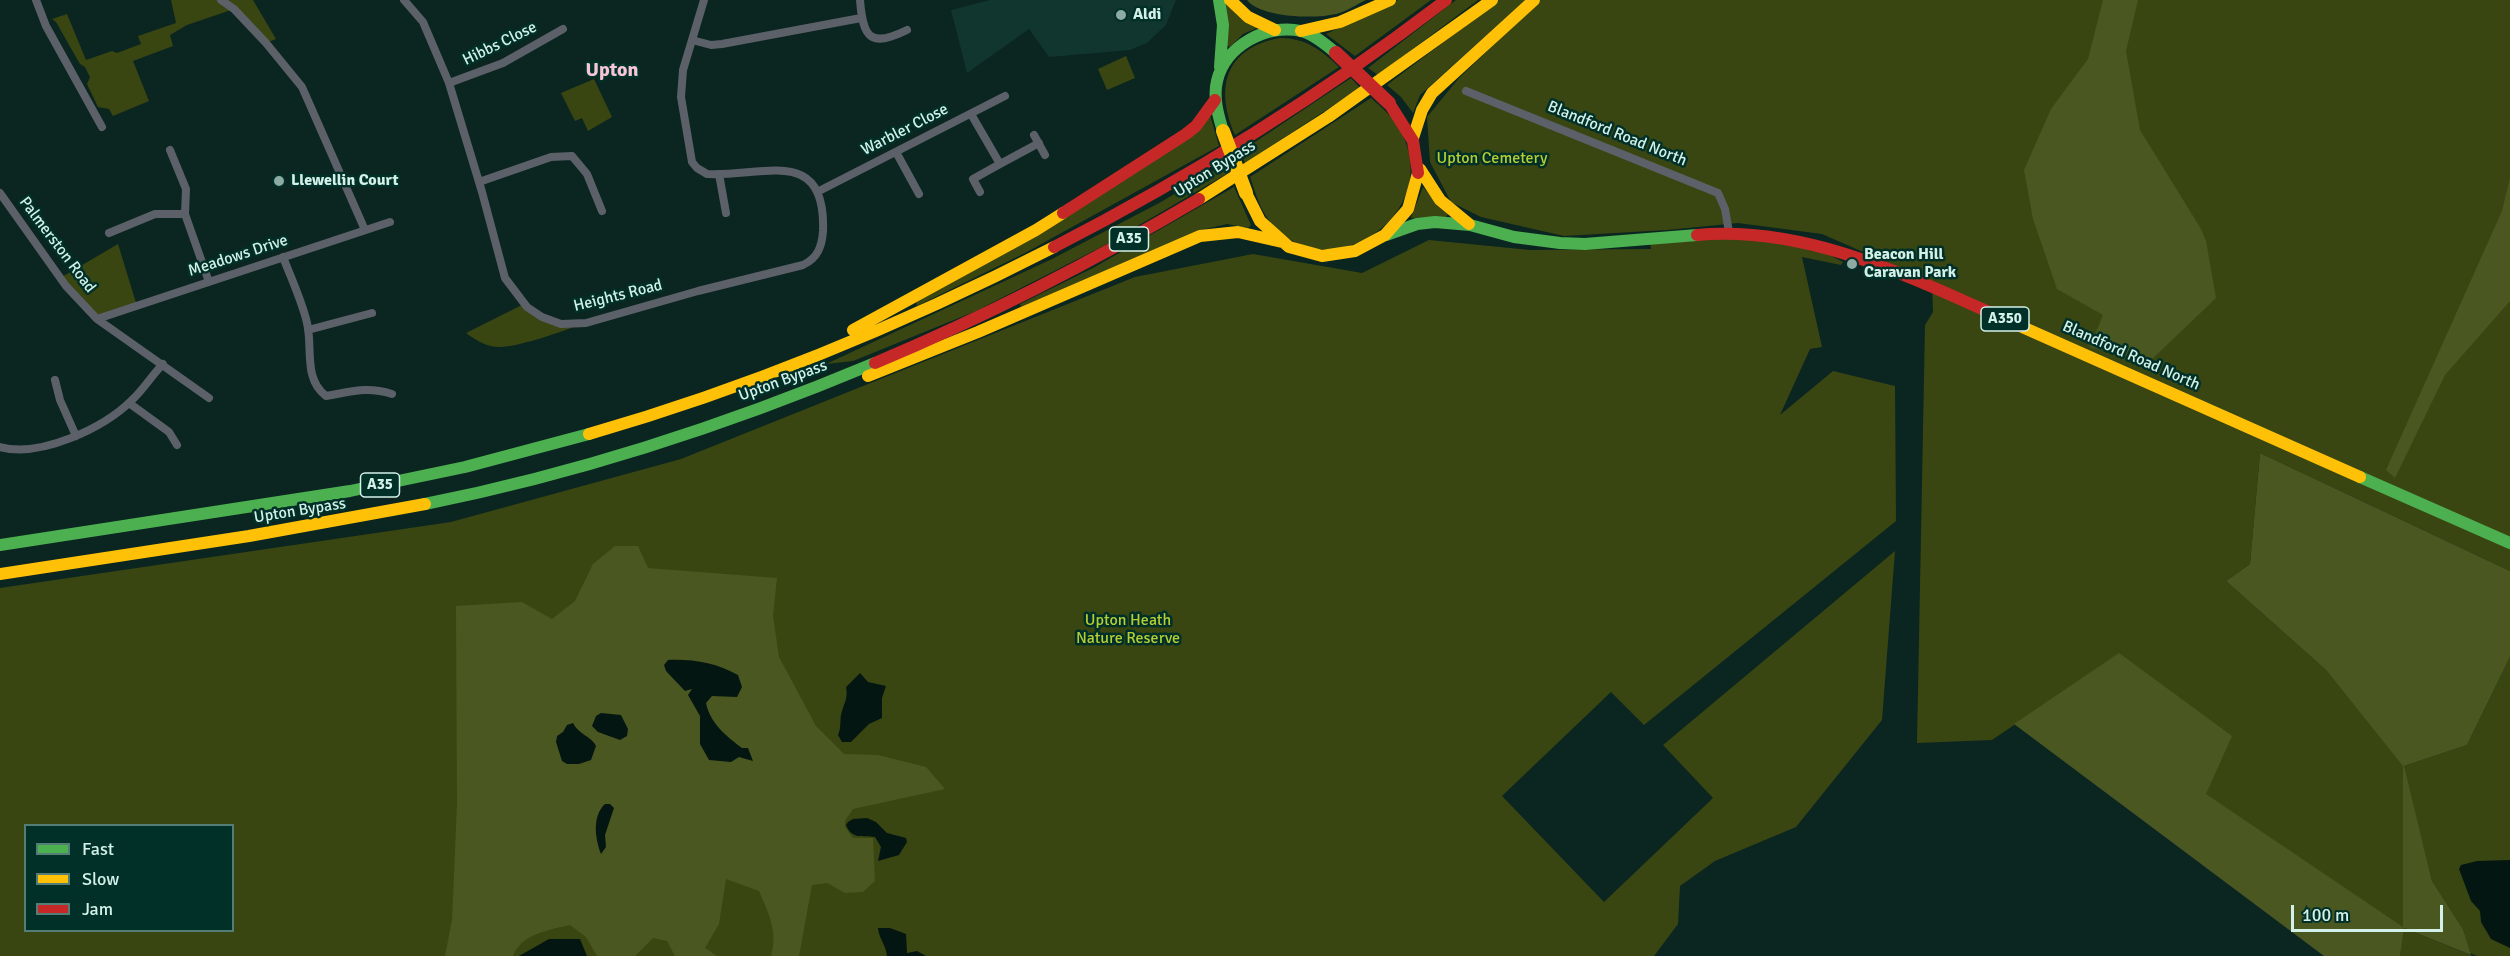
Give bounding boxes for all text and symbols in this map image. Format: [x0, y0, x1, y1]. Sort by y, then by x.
place label: Aldi [1133, 5, 1161, 25]
marker: Aldi [1114, 8, 1128, 22]
street label: Hibbs Close [460, 18, 540, 70]
district label: Upton [586, 59, 638, 83]
street label: Blandford Road North [1545, 97, 1689, 171]
street label: Warbler Close [858, 100, 952, 160]
street label: Upton Bypass [1171, 136, 1259, 202]
park label: Upton Cemetery [1437, 149, 1547, 169]
place label: Llewellin Court [291, 171, 398, 191]
marker: Llewellin Court [272, 174, 286, 188]
street label: Palmerston Road [15, 193, 99, 297]
road number: A35 [1110, 227, 1148, 251]
street label: Meadows Drive [186, 231, 290, 281]
place label: Beacon Hill Caravan Park [1864, 245, 1956, 283]
marker: Beacon Hill Caravan Park [1845, 257, 1859, 271]
street label: Heights Road [572, 276, 664, 316]
road number: A350 [1981, 307, 2029, 331]
street label: Blandford Road North [2059, 317, 2203, 395]
street label: Upton Bypass [736, 356, 830, 406]
road number: A35 [360, 473, 400, 497]
street label: Upton Bypass [253, 494, 347, 528]
park label: Upton Heath Nature Reserve [1076, 611, 1180, 649]
legend [24, 824, 234, 932]
text: Fast [82, 838, 114, 860]
text: Slow [82, 868, 119, 890]
scale bar [2294, 893, 2446, 931]
text: Jam [82, 898, 113, 920]
text: 100 m [2302, 904, 2349, 926]

